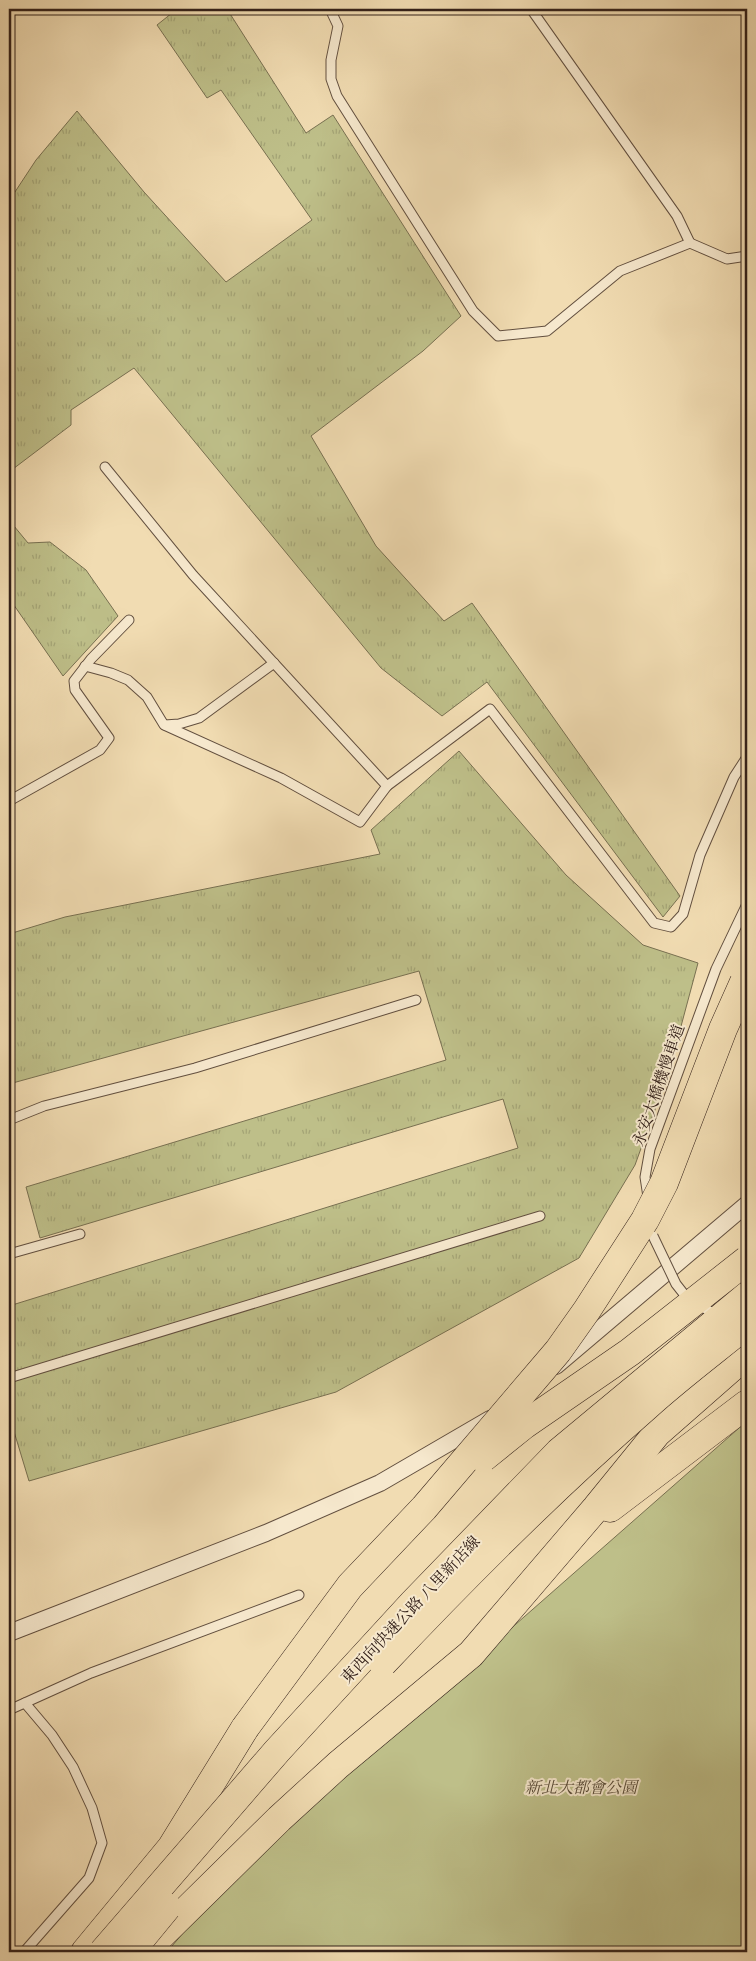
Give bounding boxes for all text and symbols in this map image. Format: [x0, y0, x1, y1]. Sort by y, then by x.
street label: 永安大橋機慢車道 [628, 1021, 689, 1149]
street label: 東西向快速公路 八里新店線 [336, 1531, 485, 1688]
park label: 新北大都會公園 [525, 1777, 640, 1798]

